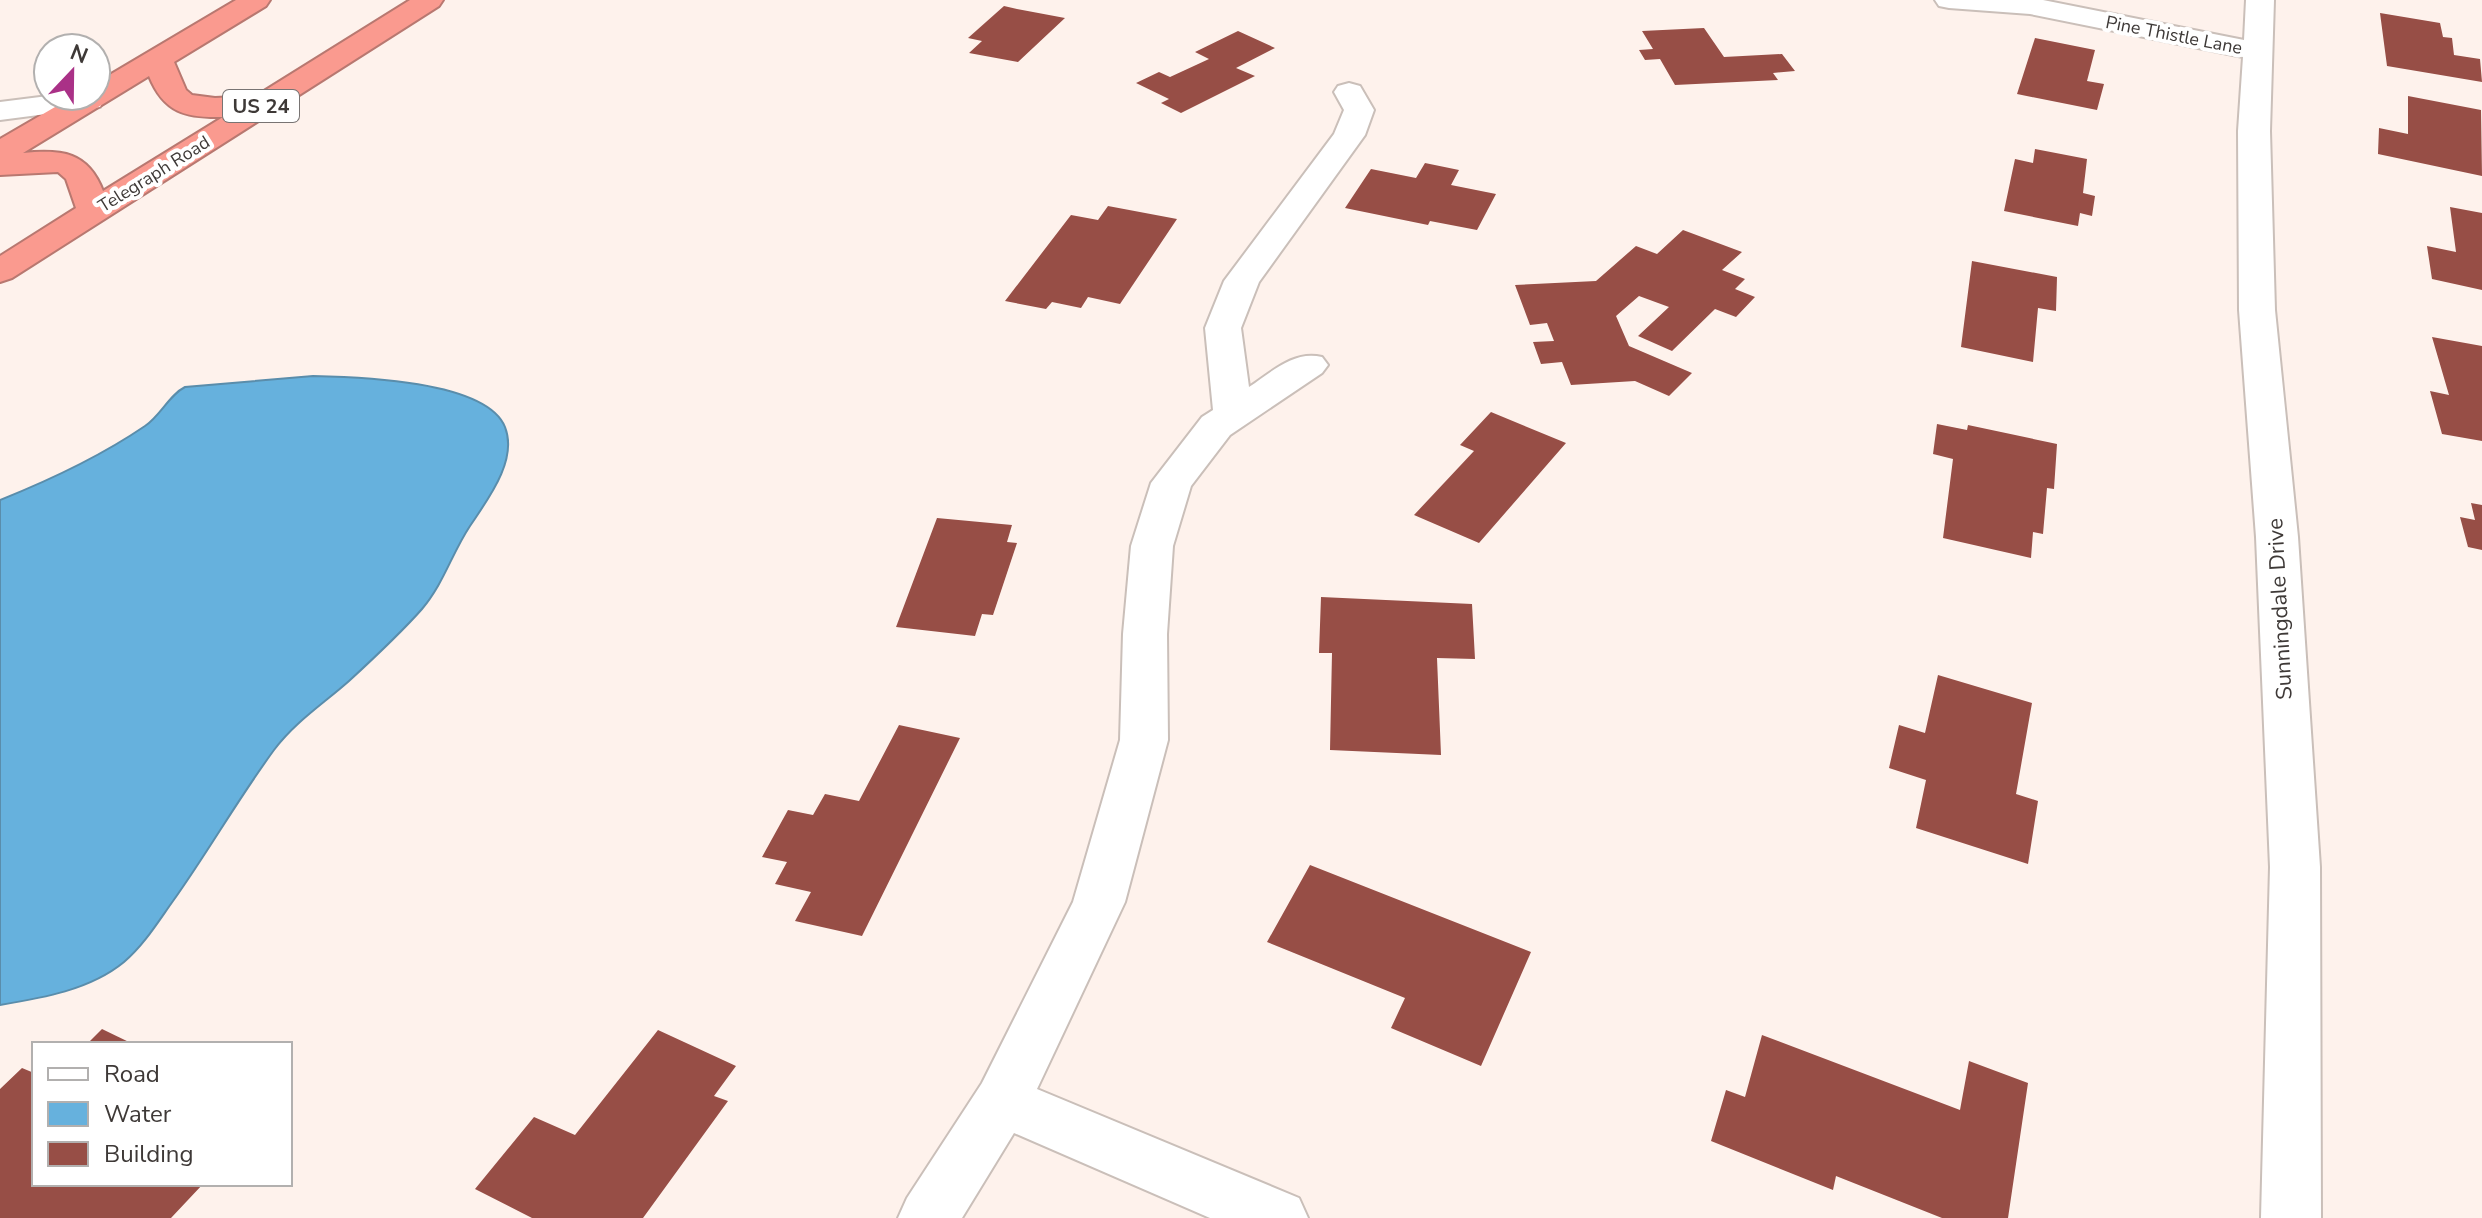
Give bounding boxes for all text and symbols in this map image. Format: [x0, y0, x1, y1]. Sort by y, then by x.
street label: Pine Thistle Lane [2104, 10, 2244, 60]
north arrow [32, 32, 112, 112]
text: N [66, 37, 92, 71]
road number: US 24 [223, 90, 299, 122]
street label: Telegraph Road [94, 130, 214, 218]
street label: Sunningdale Drive [2260, 517, 2300, 701]
legend [32, 1042, 292, 1186]
text: Road [104, 1058, 160, 1090]
text: Water [104, 1098, 172, 1130]
text: Building [104, 1138, 194, 1170]

